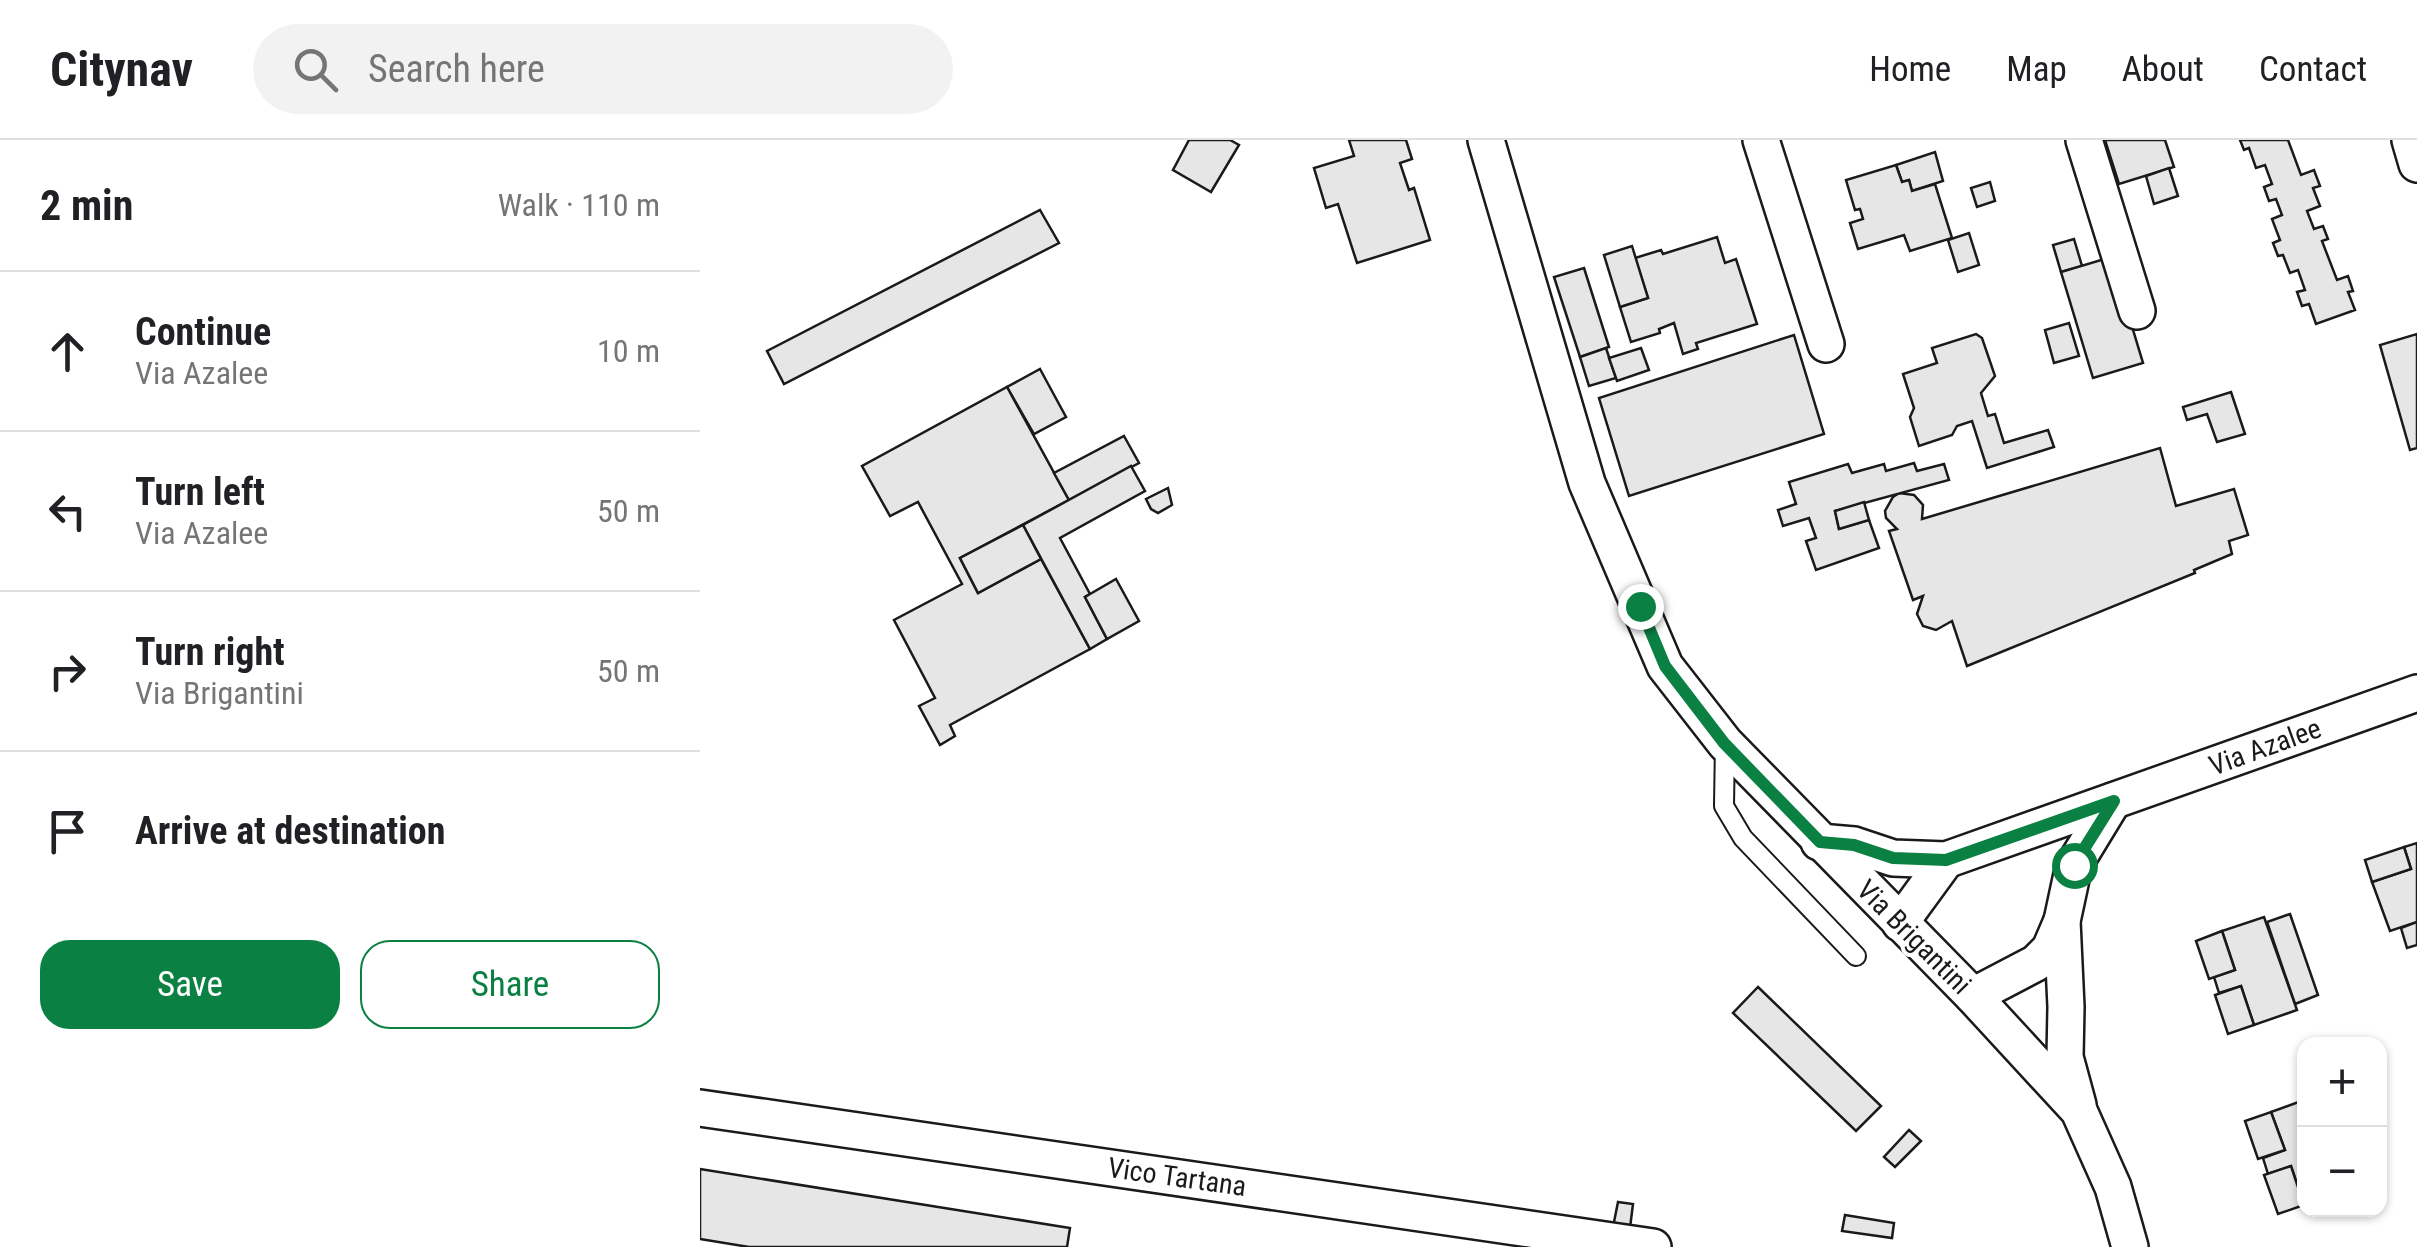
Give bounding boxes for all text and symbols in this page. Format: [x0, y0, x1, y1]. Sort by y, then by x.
search box [253, 24, 953, 114]
text: Citynav [50, 41, 193, 98]
icon: search [288, 42, 343, 97]
text: Search here [368, 47, 545, 91]
text: Home [1869, 49, 1951, 90]
text: Map [2006, 49, 2067, 90]
text: About [2122, 49, 2204, 90]
text: Contact [2259, 49, 2367, 90]
text: 2 min [40, 181, 133, 230]
text: Walk · 110 m [498, 186, 660, 224]
text: Continue [135, 310, 271, 354]
icon: ahead [40, 324, 95, 379]
text: 10 m [597, 332, 660, 370]
text: Via Azalee [135, 354, 268, 392]
text: Turn left [135, 470, 265, 514]
icon: left [40, 484, 95, 539]
text: 50 m [597, 492, 660, 530]
text: Via Azalee [135, 514, 268, 552]
route end [1618, 584, 1664, 630]
text: Turn right [135, 630, 285, 674]
icon: right [40, 644, 95, 699]
text: 50 m [597, 652, 660, 690]
text: Via Brigantini [135, 674, 304, 712]
street label: Via Azalee [2205, 712, 2325, 782]
icon: arrive [40, 804, 95, 859]
text: Arrive at destination [135, 809, 445, 853]
route start [2052, 843, 2098, 889]
street label: Via Brigantini [1850, 873, 1978, 1001]
button: Save [40, 940, 340, 1029]
button: Share [360, 940, 660, 1029]
map controls [2297, 1037, 2387, 1217]
button: + [2297, 1037, 2387, 1127]
button: − [2297, 1127, 2387, 1217]
street label: Vico Tartana [1106, 1151, 1248, 1203]

